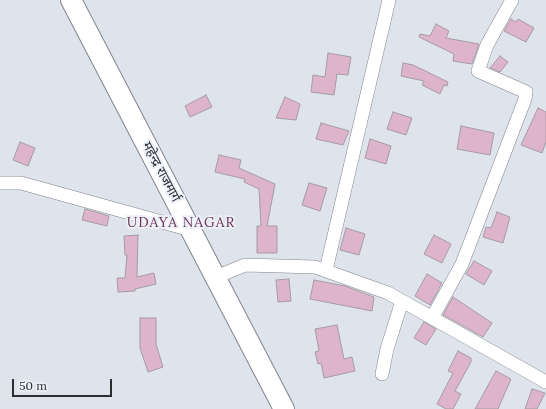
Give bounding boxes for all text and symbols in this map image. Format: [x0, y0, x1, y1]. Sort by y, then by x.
street label: महेन्द्र राजमार्ग [139, 139, 183, 205]
district label: UDAYA NAGAR [127, 215, 235, 231]
scale bar [14, 371, 114, 397]
text: 50 m [19, 378, 47, 393]

